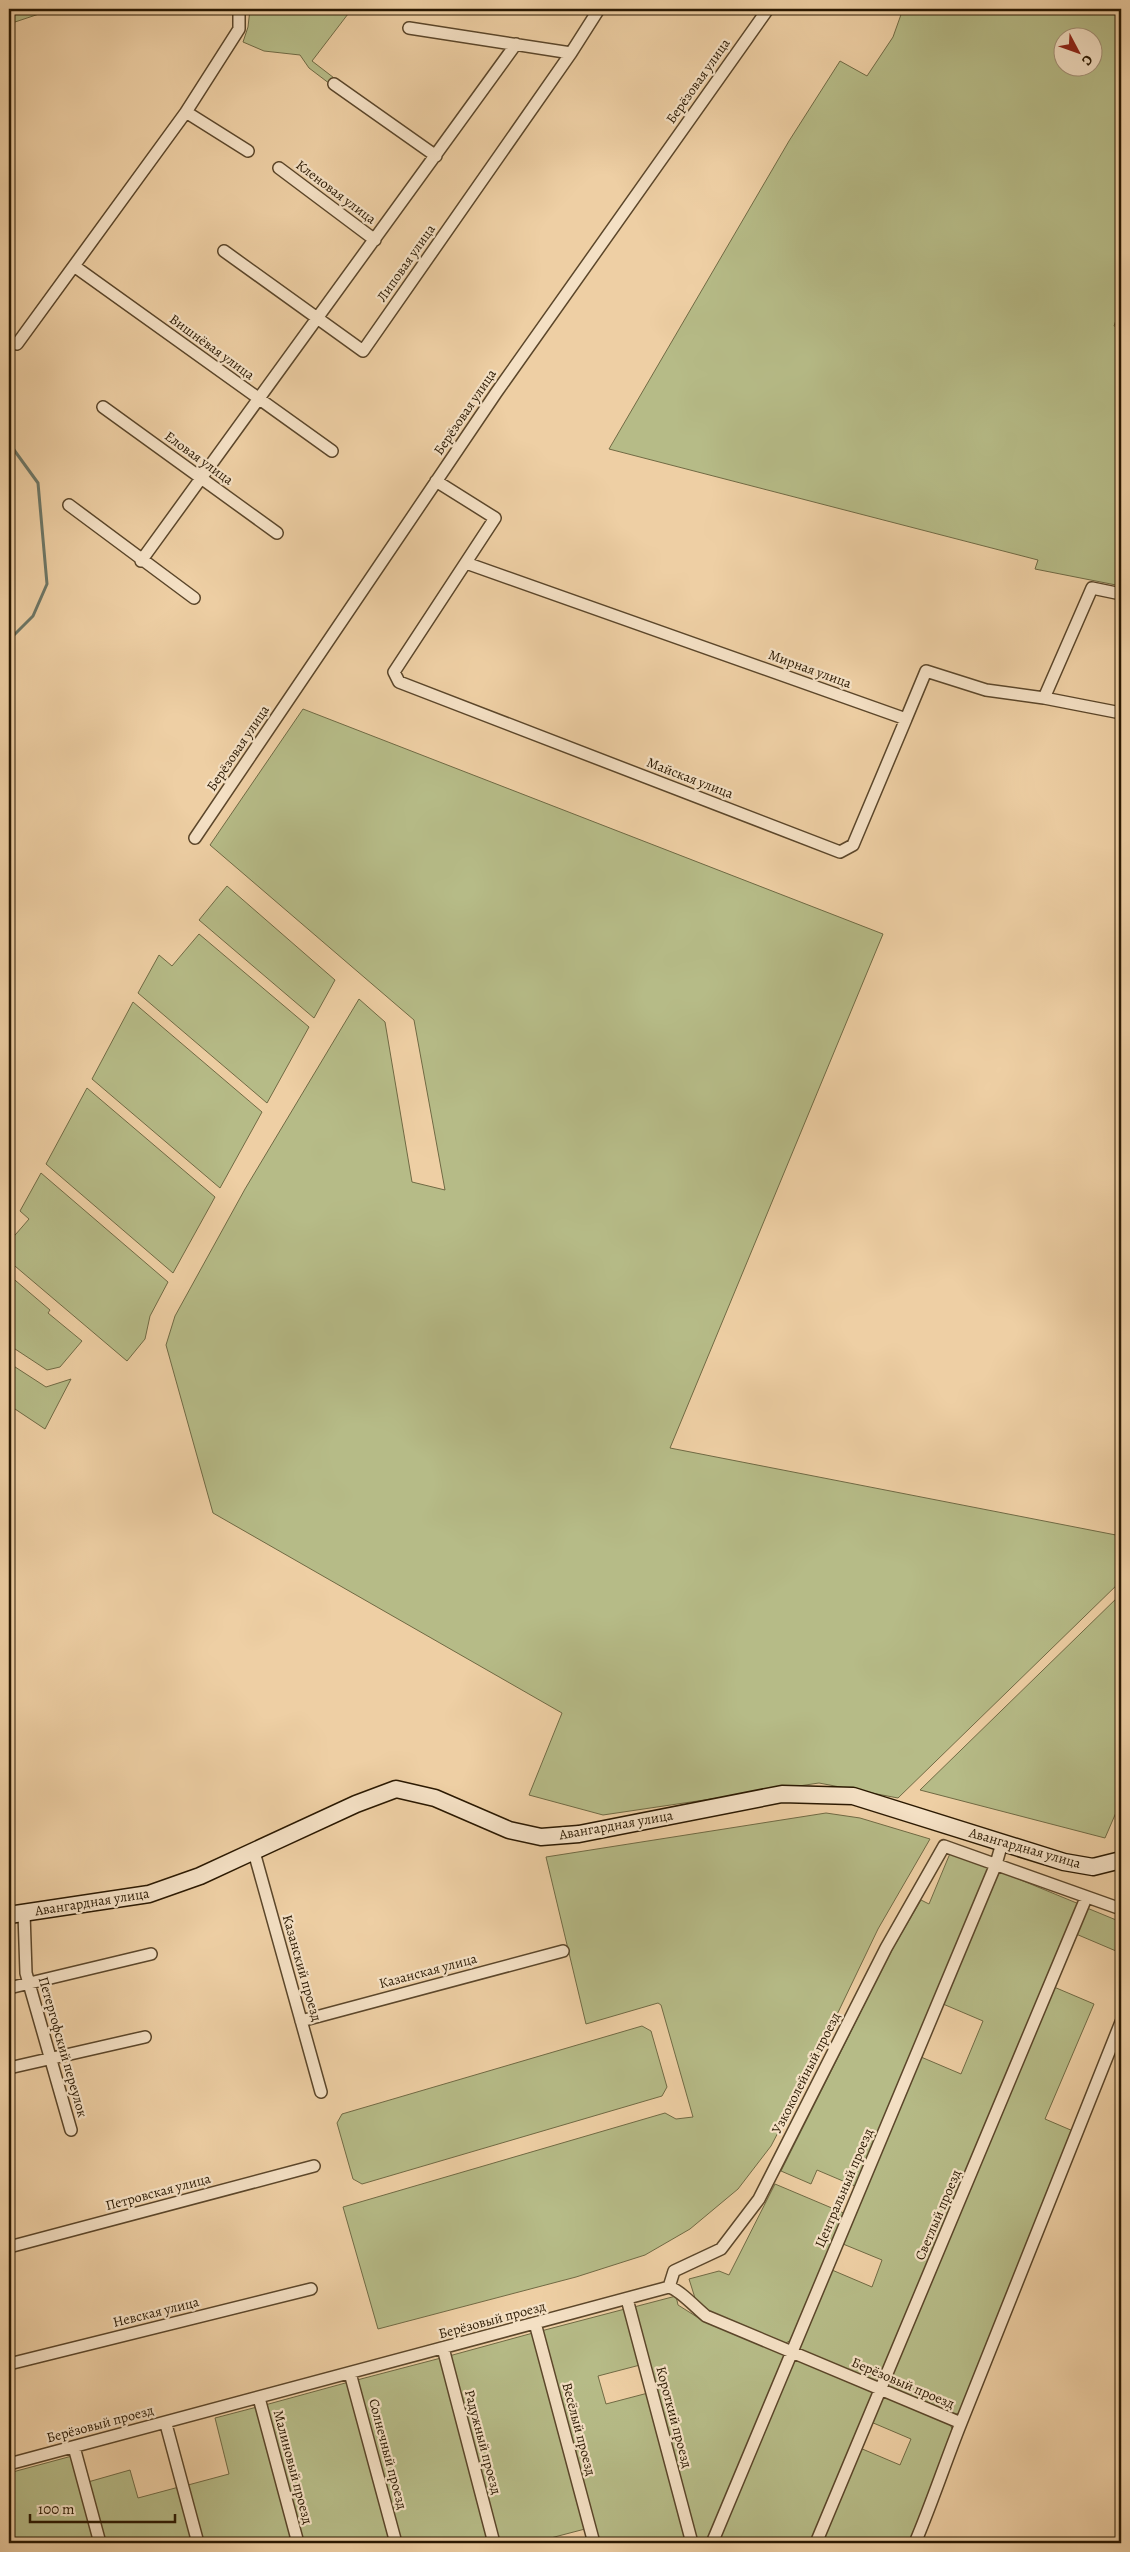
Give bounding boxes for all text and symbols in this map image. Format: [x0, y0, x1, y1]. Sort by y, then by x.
north arrow [1052, 28, 1102, 78]
street label: Берёзовая улица [662, 34, 735, 127]
text: С [1077, 51, 1097, 70]
street label: Кленовая улица [292, 156, 380, 229]
street label: Липовая улица [372, 220, 440, 306]
street label: Вишнёвая улица [166, 310, 259, 385]
street label: Берёзовая улица [429, 365, 501, 459]
street label: Еловая улица [161, 427, 238, 490]
street label: Мирная улица [766, 645, 855, 693]
street label: Берёзовая улица [202, 701, 274, 795]
street label: Майская улица [644, 753, 736, 803]
street label: Авангардная улица [556, 1806, 675, 1845]
street label: Авангардная улица [966, 1823, 1084, 1873]
street label: Авангардная улица [32, 1883, 151, 1921]
street label: Казанский проезд [278, 1912, 326, 2024]
street label: Казанская улица [377, 1949, 480, 1993]
street label: Петергофский переулок [34, 1974, 92, 2120]
street label: Узкоколейный проезд [767, 2009, 845, 2137]
street label: Центральный проезд [810, 2125, 878, 2251]
street label: Светлый проезд [910, 2167, 966, 2263]
street label: Петровская улица [103, 2169, 213, 2215]
street label: Невская улица [111, 2292, 202, 2332]
street label: Берёзовый проезд [436, 2297, 548, 2343]
street label: Берёзовый проезд [849, 2353, 958, 2413]
street label: Короткий проезд [651, 2364, 697, 2470]
street label: Весёлый проезд [557, 2380, 601, 2478]
street label: Радужный проезд [460, 2387, 506, 2497]
street label: Солнечный проезд [364, 2397, 412, 2512]
street label: Берёзовый проезд [44, 2401, 156, 2447]
street label: Малиновый проезд [269, 2408, 317, 2526]
scale bar [30, 2492, 175, 2524]
text: 100 m [38, 2499, 75, 2519]

